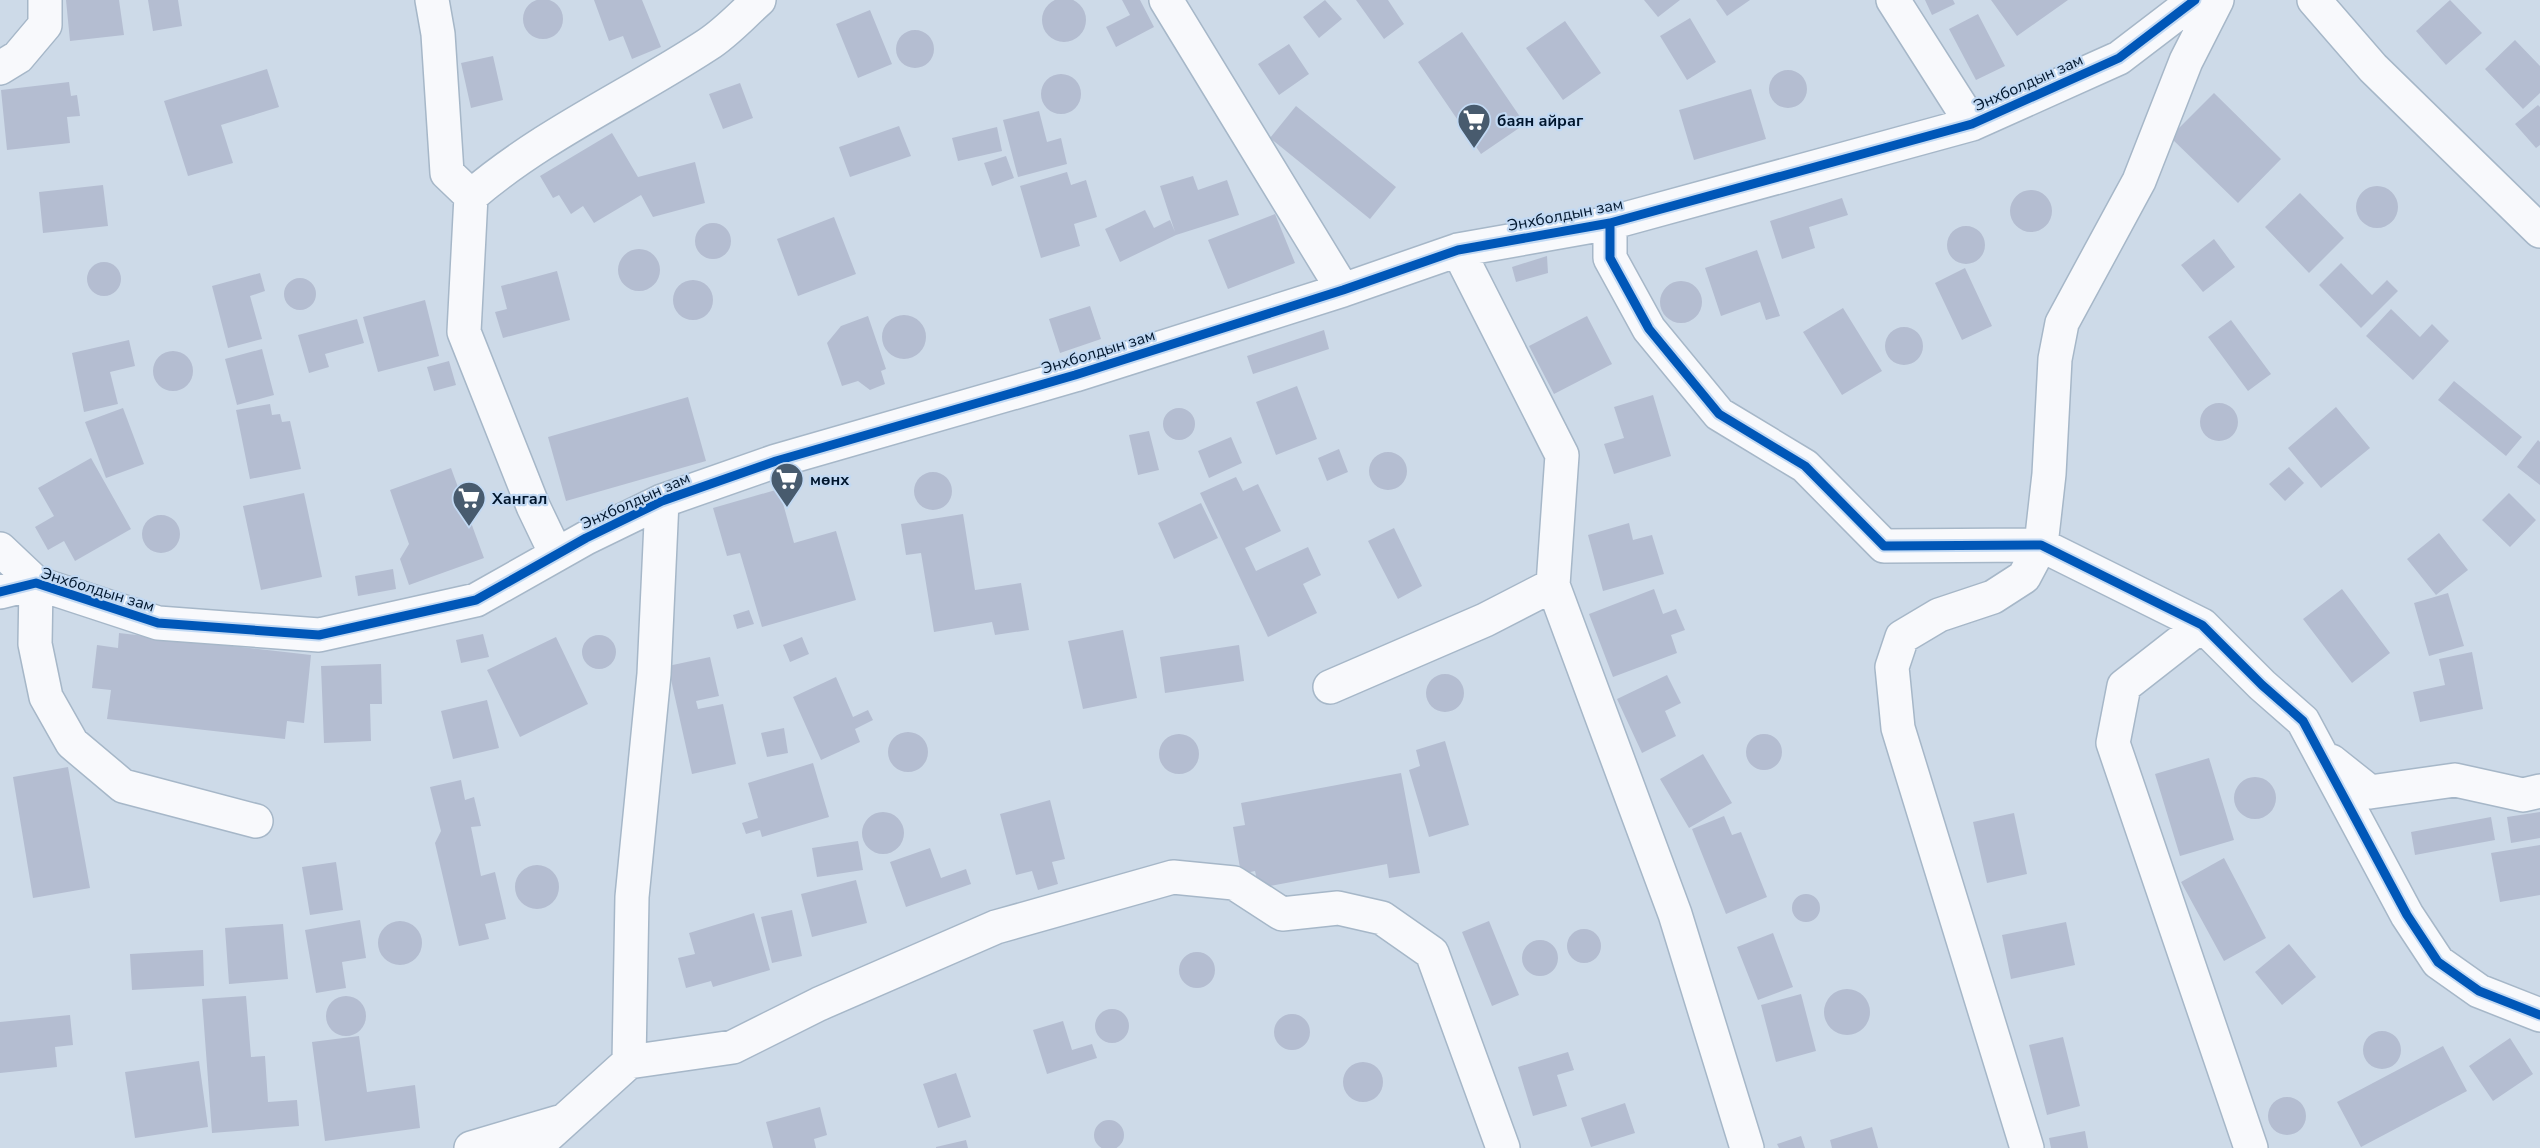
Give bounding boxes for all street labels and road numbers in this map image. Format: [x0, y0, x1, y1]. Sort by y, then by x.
street label: Энхболдын зам [1970, 49, 2087, 117]
street label: Энхболдын зам [1505, 193, 1625, 237]
street label: Энхболдын зам [1039, 324, 1158, 380]
street label: Энхболдын зам [577, 467, 694, 535]
street label: Энхболдын зам [38, 562, 157, 618]

